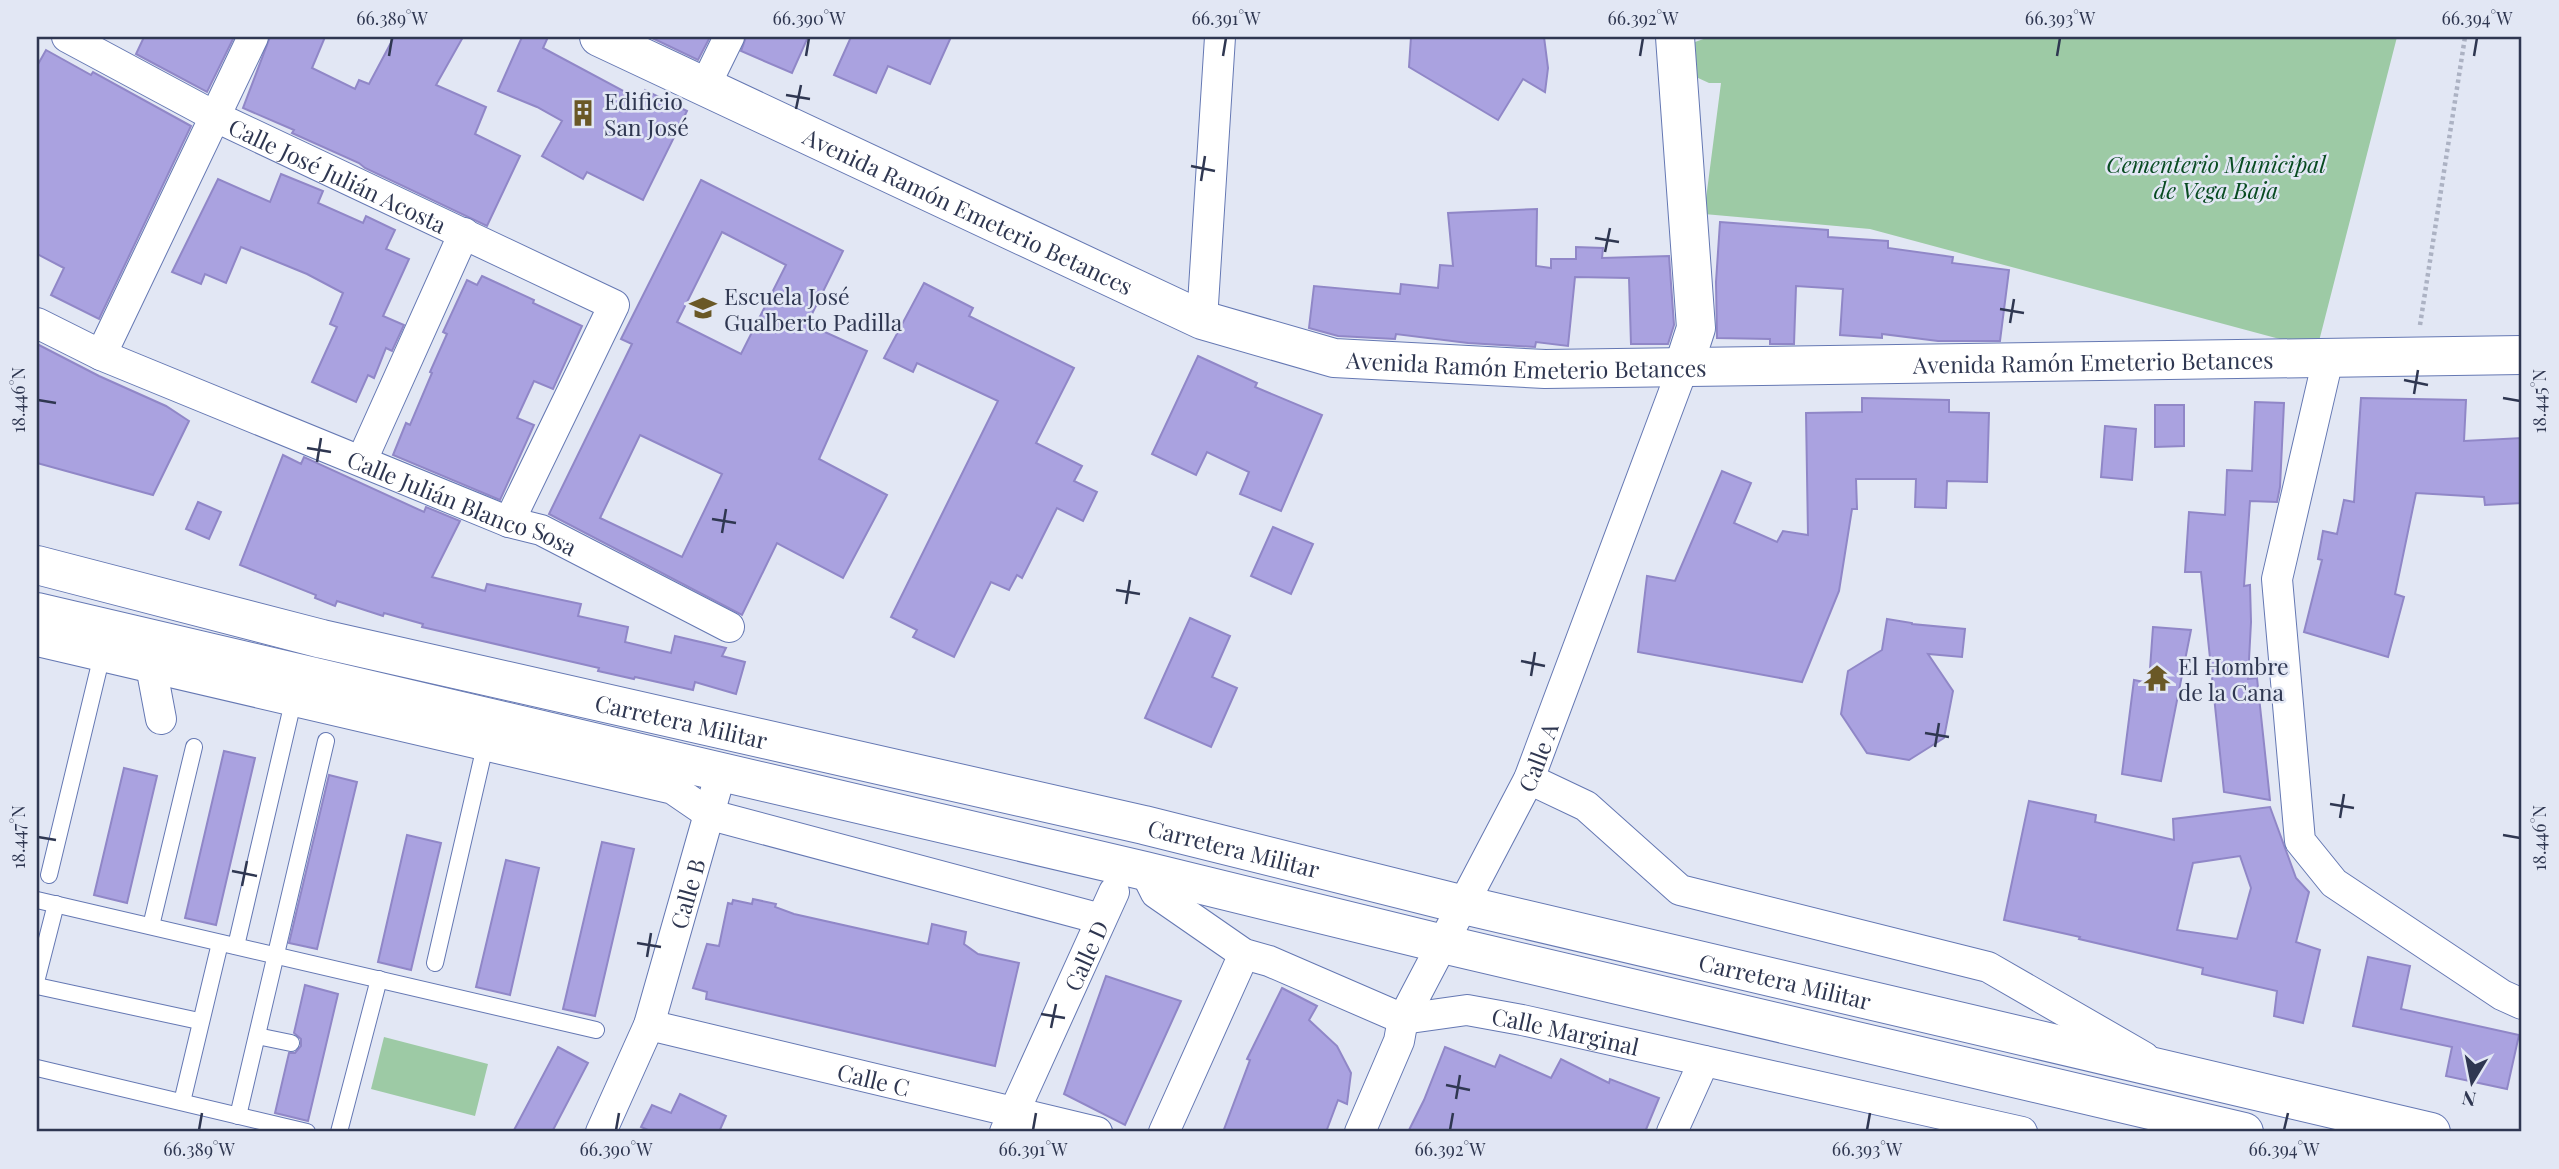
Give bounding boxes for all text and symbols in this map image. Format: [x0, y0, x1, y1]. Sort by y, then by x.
text: 66.389°W [356, 6, 428, 30]
text: 66.390°W [773, 6, 846, 30]
text: 66.391°W [1191, 6, 1261, 30]
text: 66.392°W [1608, 6, 1679, 30]
text: 66.393°W [2025, 6, 2096, 30]
text: 66.394°W [2441, 6, 2513, 30]
place label: Edificio San José [604, 85, 689, 142]
building icon: Edificio San José [568, 98, 598, 128]
street label: Calle José Julián Acosta [224, 110, 452, 240]
street label: Avenida Ramón Emeterio Betances [798, 119, 1138, 301]
park label: Cementerio Municipal de Vega Baja [2106, 148, 2327, 205]
place label: Escuela José Gualberto Padilla [724, 280, 903, 337]
school or university icon: Escuela José Gualberto Padilla [688, 293, 718, 323]
street label: Avenida Ramón Emeterio Betances [1344, 343, 1707, 385]
street label: Avenida Ramón Emeterio Betances [1912, 343, 2274, 379]
text: 18.446°N [6, 367, 30, 433]
text: 18.445°N [2527, 369, 2551, 433]
street label: Calle Julián Blanco Sosa [343, 442, 583, 562]
place label: El Hombre de la Cana [2178, 650, 2289, 707]
temple icon: El Hombre de la Cana [2142, 663, 2172, 693]
street label: Carretera Militar [592, 686, 771, 755]
street label: Calle A [1510, 718, 1564, 797]
text: 18.447°N [6, 805, 30, 869]
text: 18.446°N [2527, 805, 2551, 871]
street label: Carretera Militar [1145, 811, 1323, 884]
street label: Calle B [662, 855, 711, 932]
street label: Calle D [1056, 915, 1115, 996]
street label: Carretera Militar [1696, 945, 1874, 1016]
street label: Calle Marginal [1490, 999, 1643, 1061]
north arrow [2436, 1046, 2506, 1116]
street label: Calle C [834, 1055, 913, 1102]
text: N [2460, 1086, 2478, 1114]
text: 66.389°W [163, 1137, 235, 1161]
text: 66.390°W [580, 1137, 653, 1161]
text: 66.391°W [998, 1137, 1068, 1161]
text: 66.392°W [1415, 1137, 1486, 1161]
text: 66.393°W [1832, 1137, 1903, 1161]
text: 66.394°W [2248, 1137, 2320, 1161]

